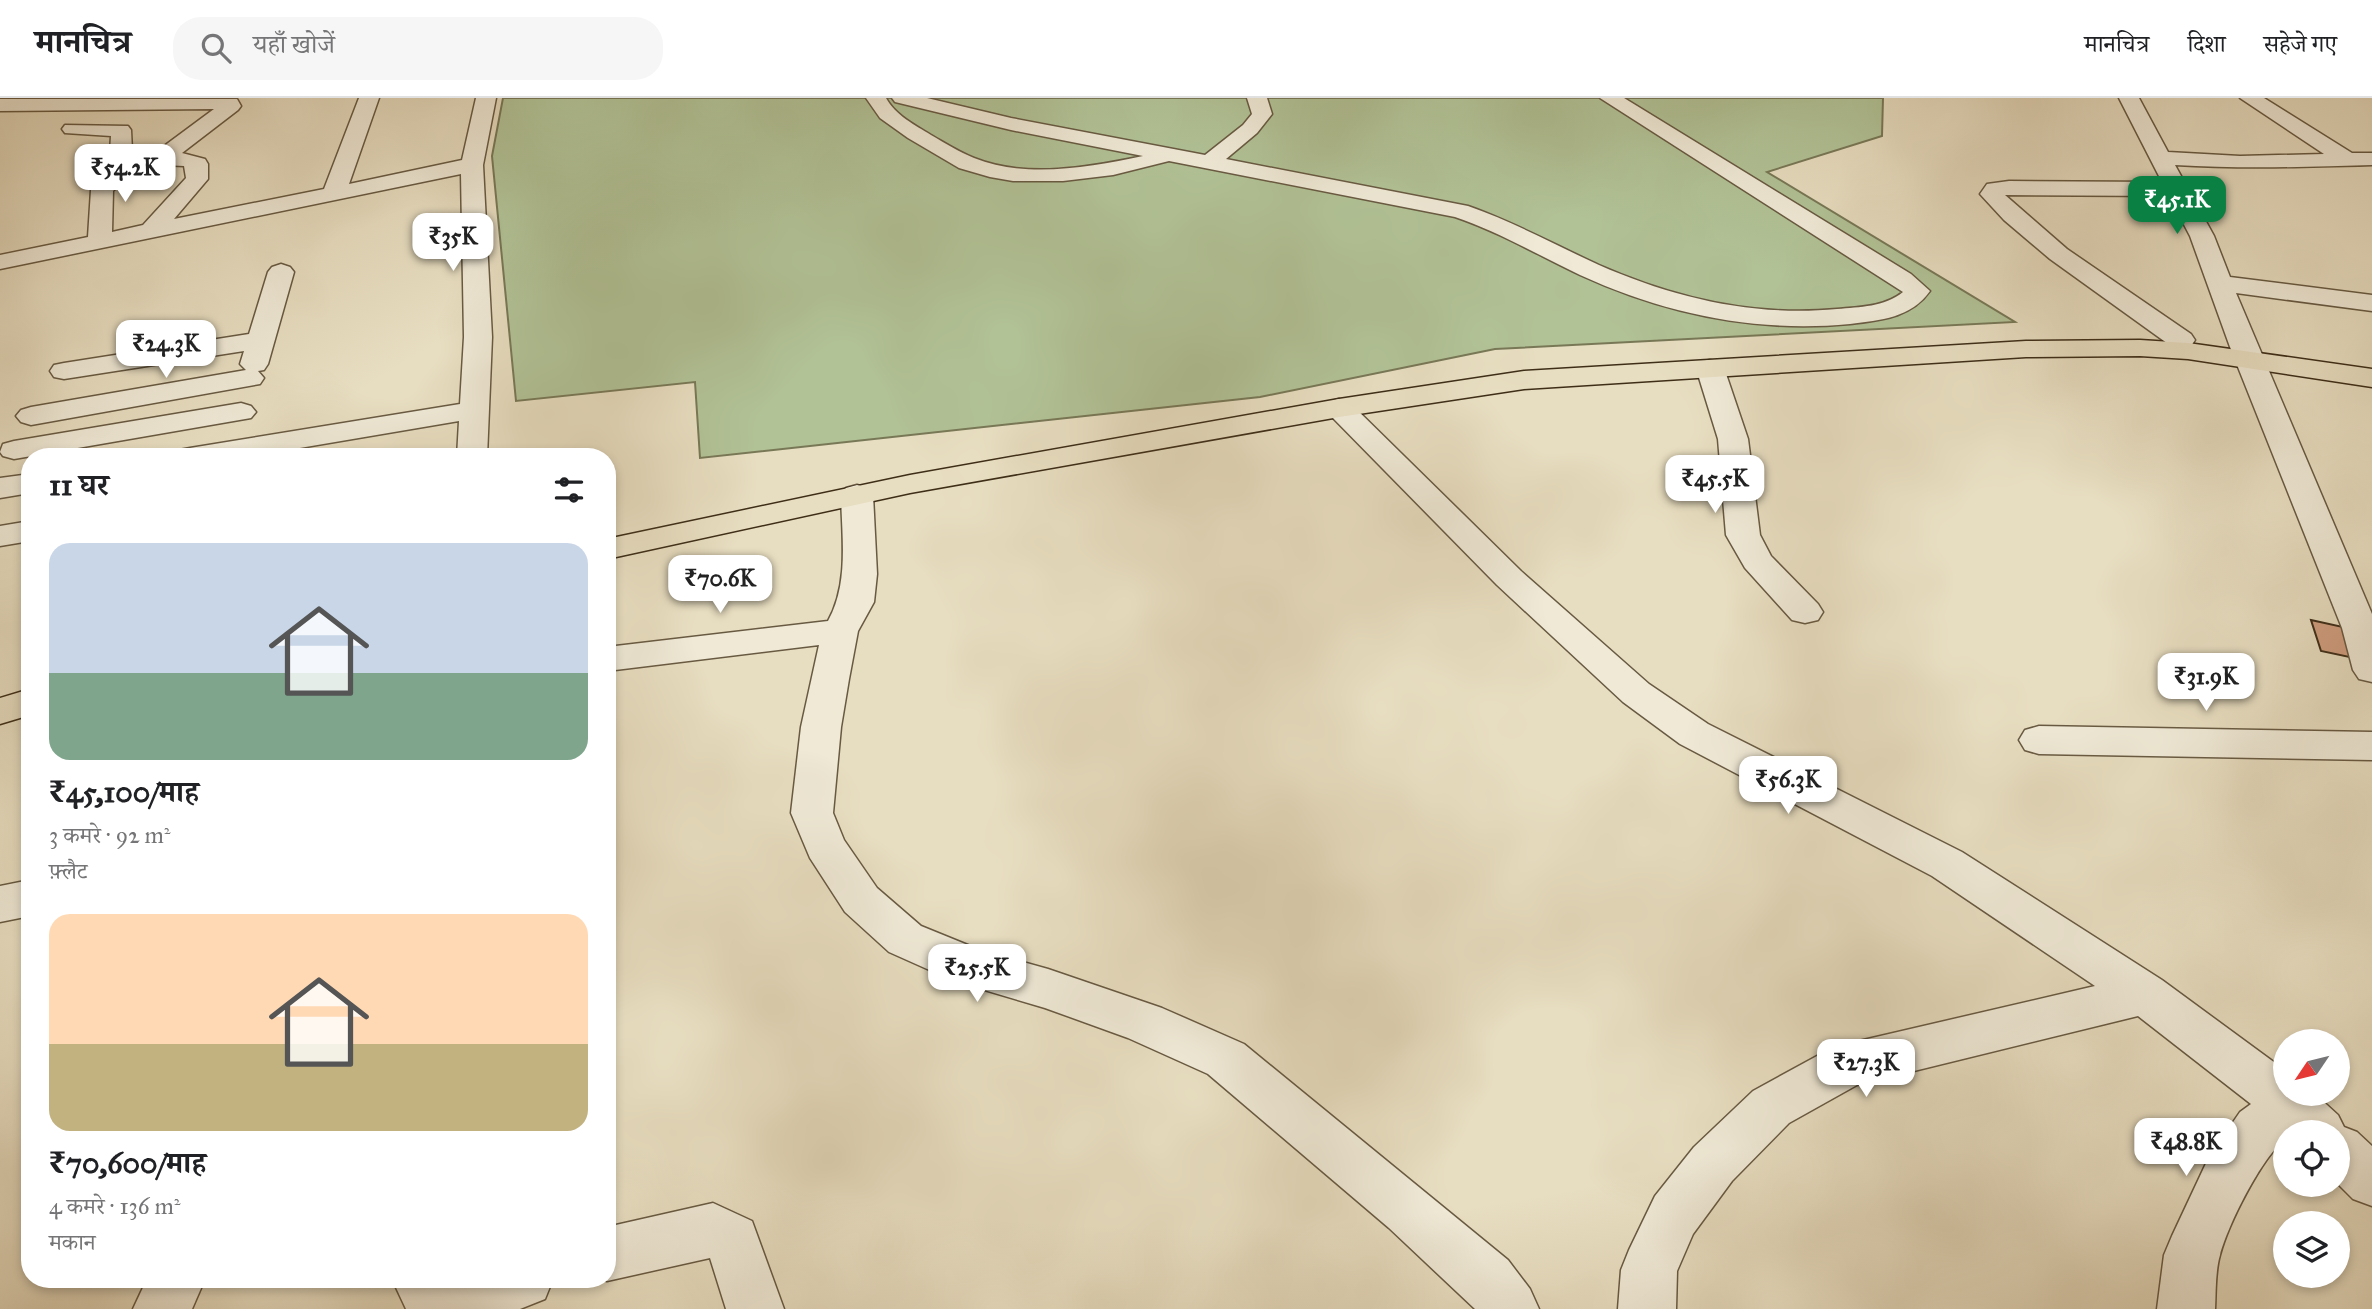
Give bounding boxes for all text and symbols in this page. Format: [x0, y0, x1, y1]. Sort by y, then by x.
search box [173, 17, 663, 80]
text: मानचित्र [35, 22, 131, 62]
text: यहाँ खोजें [253, 28, 335, 60]
icon: search [197, 29, 235, 67]
text: मानचित्र [2084, 29, 2149, 59]
text: दिशा [2187, 29, 2226, 59]
text: सहेजे गए [2264, 29, 2337, 59]
pin: ₹54.2K [68, 144, 182, 204]
text: ₹54.2K [91, 153, 159, 181]
pin: ₹45.1K [2120, 176, 2234, 236]
text: ₹45.1K [2144, 185, 2210, 213]
pin: ₹35K [412, 214, 494, 273]
text: ₹35K [428, 222, 478, 250]
pin: ₹24.3K [109, 320, 223, 380]
text: ₹24.3K [132, 329, 200, 357]
pin: ₹45.5K [1658, 456, 1772, 515]
text: ₹45.5K [1681, 464, 1749, 492]
text: 11 घर [49, 467, 109, 503]
icon: filters [550, 471, 588, 509]
pin: ₹70.6K [663, 556, 777, 615]
text: ₹70.6K [684, 564, 756, 592]
icon: home [256, 588, 382, 714]
pin: ₹31.9K [2149, 654, 2263, 713]
text: ₹31.9K [2174, 662, 2238, 690]
pin: ₹56.3K [1731, 756, 1845, 816]
text: ₹56.3K [1755, 765, 1821, 793]
text: ₹45,100/माह [49, 774, 199, 810]
text: 3 कमरे · 92 m² [49, 821, 170, 849]
text: फ़्लैट [49, 857, 87, 885]
pin: ₹25.5K [920, 944, 1034, 1004]
text: ₹25.5K [944, 953, 1010, 981]
icon: home [256, 959, 382, 1085]
north arrow [2273, 1029, 2350, 1106]
map controls [2273, 1029, 2350, 1288]
pin: ₹27.3K [1809, 1040, 1923, 1099]
text: ₹27.3K [1833, 1048, 1899, 1076]
pin: ₹48.8K [2129, 1118, 2243, 1178]
button: locate [2273, 1120, 2350, 1197]
text: ₹48.8K [2150, 1127, 2222, 1155]
text: ₹70,600/माह [49, 1145, 206, 1181]
text: 4 कमरे · 136 m² [49, 1192, 180, 1220]
button: layers [2273, 1211, 2350, 1288]
text: मकान [49, 1228, 96, 1256]

